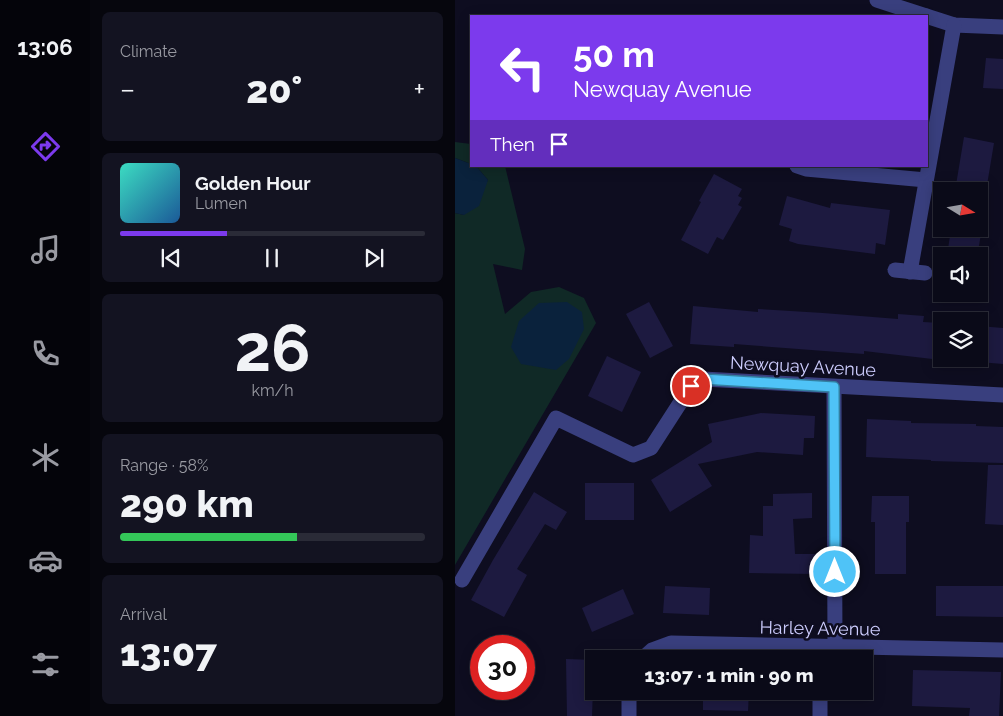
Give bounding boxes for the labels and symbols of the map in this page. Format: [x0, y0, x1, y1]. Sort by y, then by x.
north arrow [933, 182, 987, 238]
street label: Newquay Avenue [729, 352, 877, 380]
pin [670, 365, 712, 407]
position arrow [808, 545, 860, 597]
street label: Harley Avenue [759, 616, 881, 640]
speed limit sign: 30 [470, 635, 535, 700]

